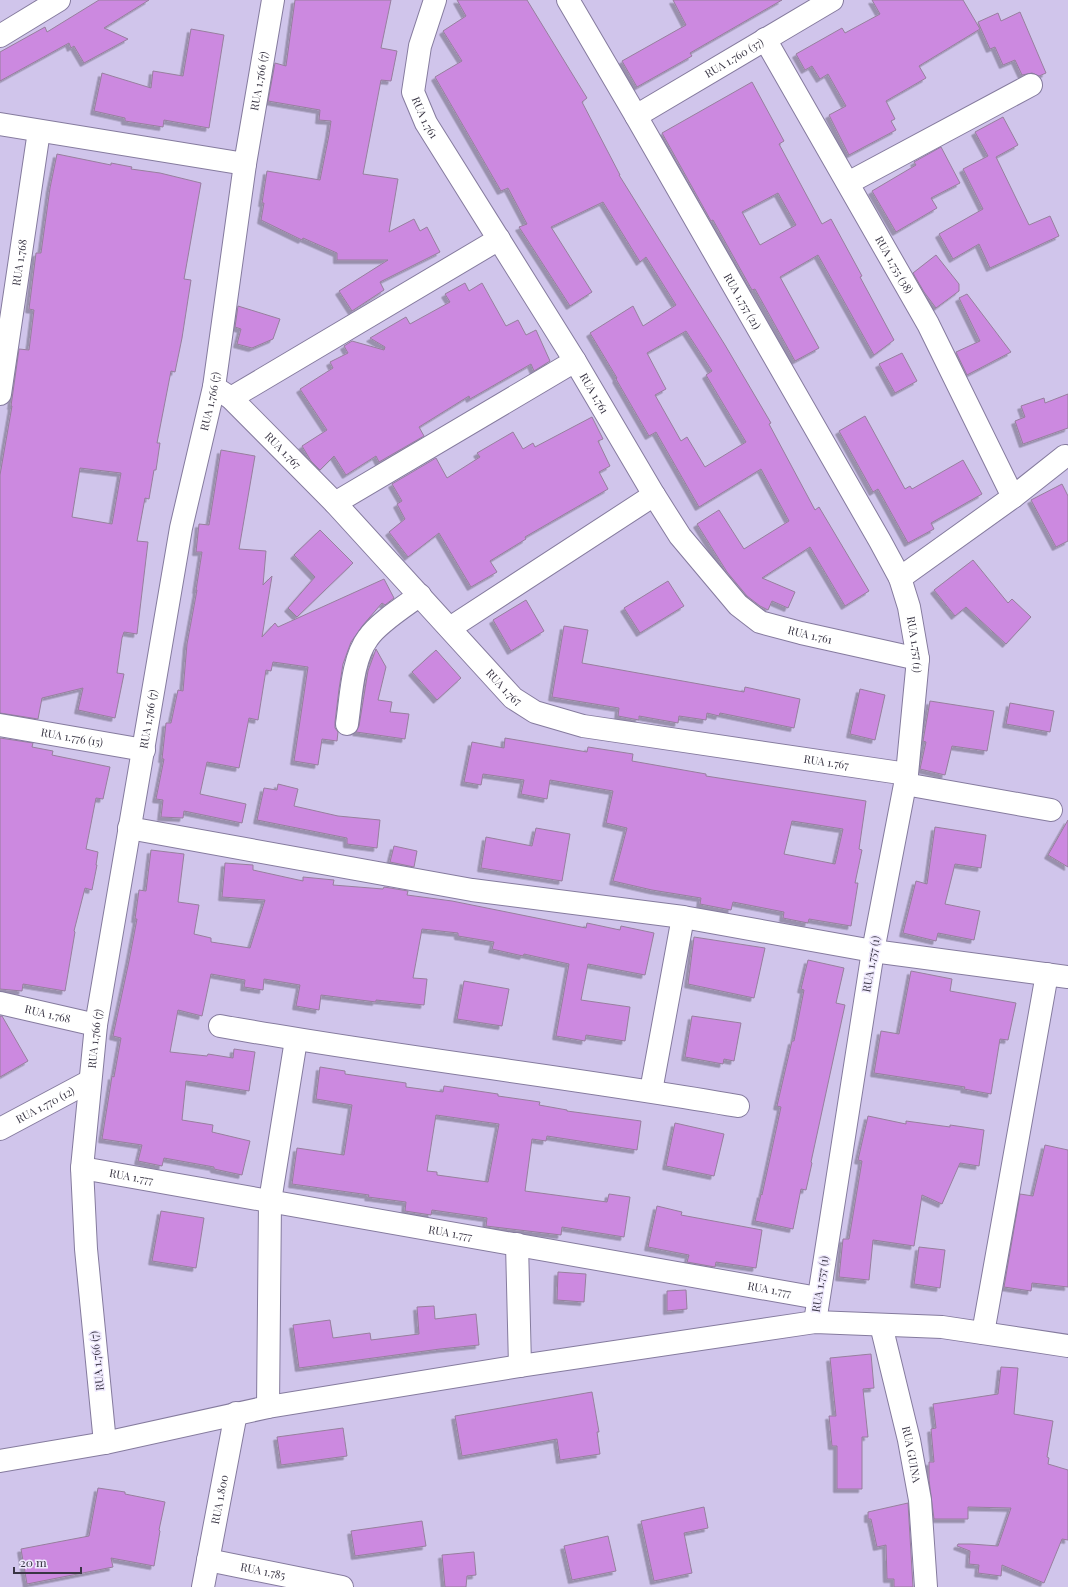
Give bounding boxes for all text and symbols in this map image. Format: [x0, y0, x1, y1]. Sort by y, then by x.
street label: RUA 1.760 (37) [702, 34, 766, 81]
street label: RUA 1.766 (7) [246, 50, 271, 112]
street label: RUA 1.761 [409, 94, 442, 141]
street label: RUA 1.755 (38) [872, 233, 917, 296]
street label: RUA 1.768 [8, 238, 30, 287]
street label: RUA 1.757 (21) [721, 270, 765, 332]
street label: RUA 1.761 [577, 370, 612, 416]
street label: RUA 1.766 (7) [196, 371, 223, 432]
street label: RUA 1.767 [262, 429, 305, 472]
street label: RUA 1.757 (1) [904, 615, 926, 674]
street label: RUA 1.761 [786, 622, 834, 647]
street label: RUA 1.767 [483, 665, 525, 709]
street label: RUA 1.766 (7) [135, 688, 160, 750]
street label: RUA 1.776 (15) [40, 724, 104, 750]
street label: RUA 1.767 [803, 751, 850, 772]
street label: RUA 1.757 (1) [858, 935, 883, 993]
street label: RUA 1.768 [23, 1001, 73, 1026]
street label: RUA 1.766 (7) [84, 1008, 106, 1069]
street label: RUA 1.770 (12) [13, 1083, 77, 1126]
street label: RUA 1.777 [108, 1165, 155, 1188]
street label: RUA 1.777 [427, 1221, 474, 1244]
street label: RUA 1.757 (1) [808, 1255, 831, 1313]
street label: RUA 1.777 [746, 1278, 793, 1300]
street label: RUA 1.766 (7) [86, 1331, 107, 1392]
street label: RUA GUINA [899, 1424, 925, 1484]
street label: RUA 1.800 [207, 1473, 231, 1525]
scale bar [14, 1549, 81, 1575]
text: 20 m [20, 1554, 47, 1570]
street label: RUA 1.785 [239, 1559, 287, 1583]

